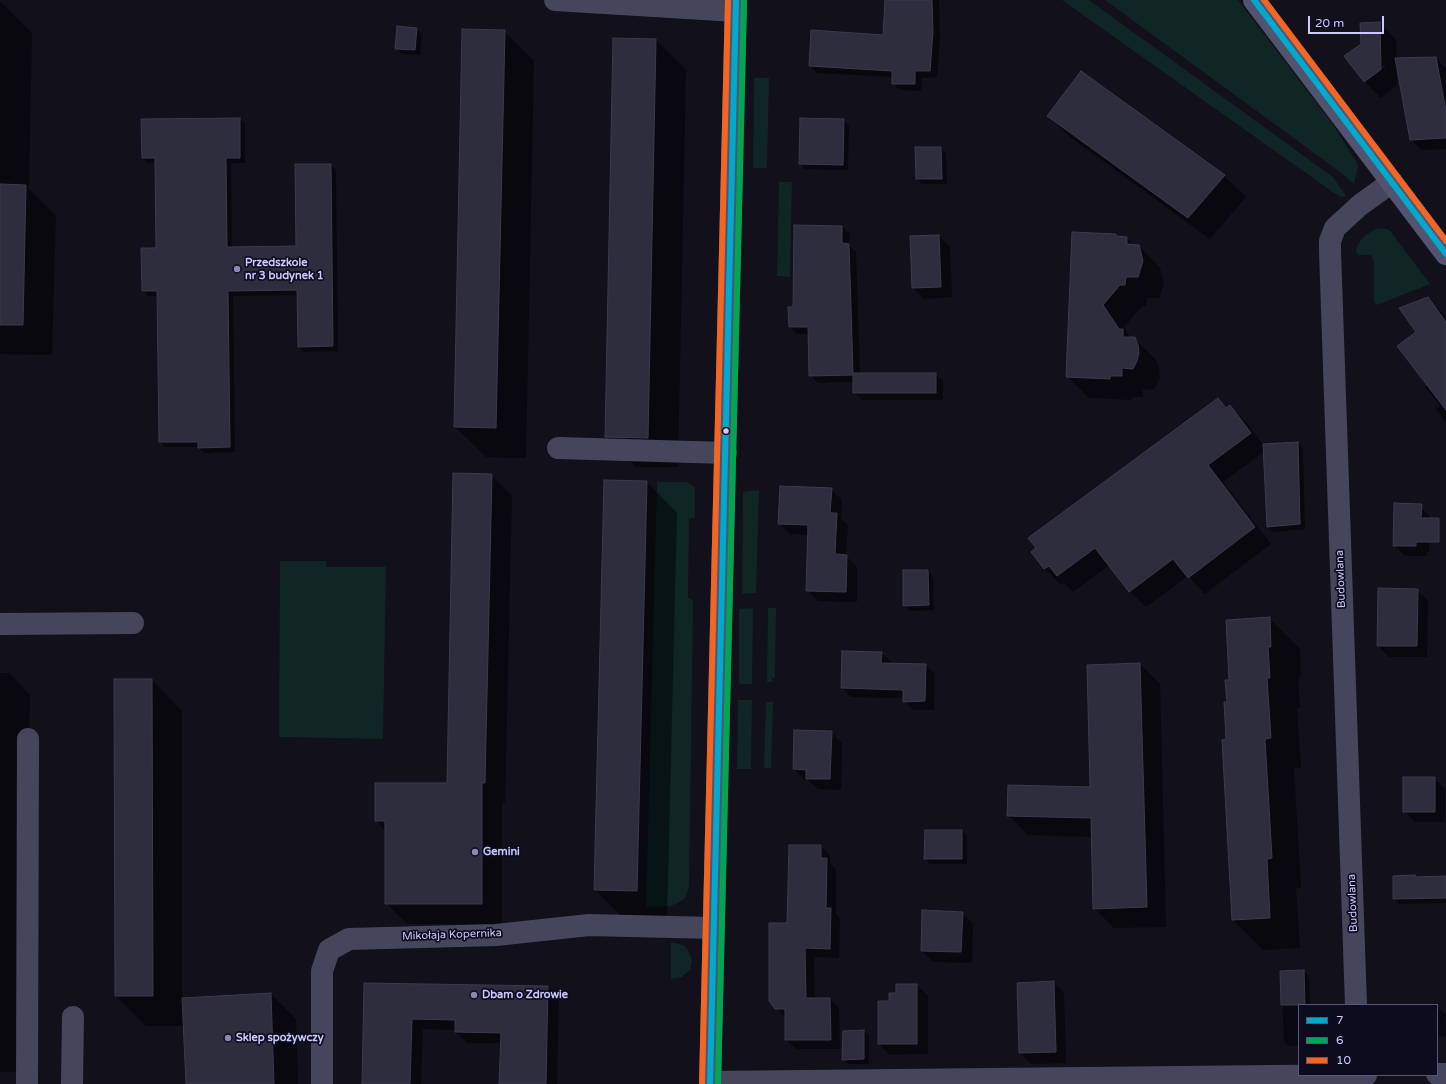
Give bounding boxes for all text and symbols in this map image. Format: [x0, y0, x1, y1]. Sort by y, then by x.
scale bar [1310, 8, 1386, 34]
text: 20 m [1315, 16, 1344, 30]
place label: Przedszkole nr 3 budynek 1 [245, 256, 324, 282]
marker: Przedszkole nr 3 budynek 1 [232, 264, 242, 274]
unlabelled marker [721, 426, 731, 436]
street label: Budowlana [1333, 550, 1349, 608]
place label: Gemini [483, 845, 520, 859]
marker: Gemini [470, 847, 480, 857]
street label: Budowlana [1345, 874, 1361, 932]
street label: Mikołaja Kopernika [402, 927, 502, 943]
place label: Dbam o Zdrowie [482, 988, 568, 1002]
marker: Dbam o Zdrowie [469, 990, 479, 1000]
legend [1298, 1004, 1438, 1076]
text: 7 [1336, 1013, 1344, 1027]
place label: Sklep spożywczy [236, 1031, 324, 1045]
marker: Sklep spożywczy [223, 1033, 233, 1043]
text: 6 [1336, 1033, 1344, 1047]
text: 10 [1336, 1053, 1351, 1067]

